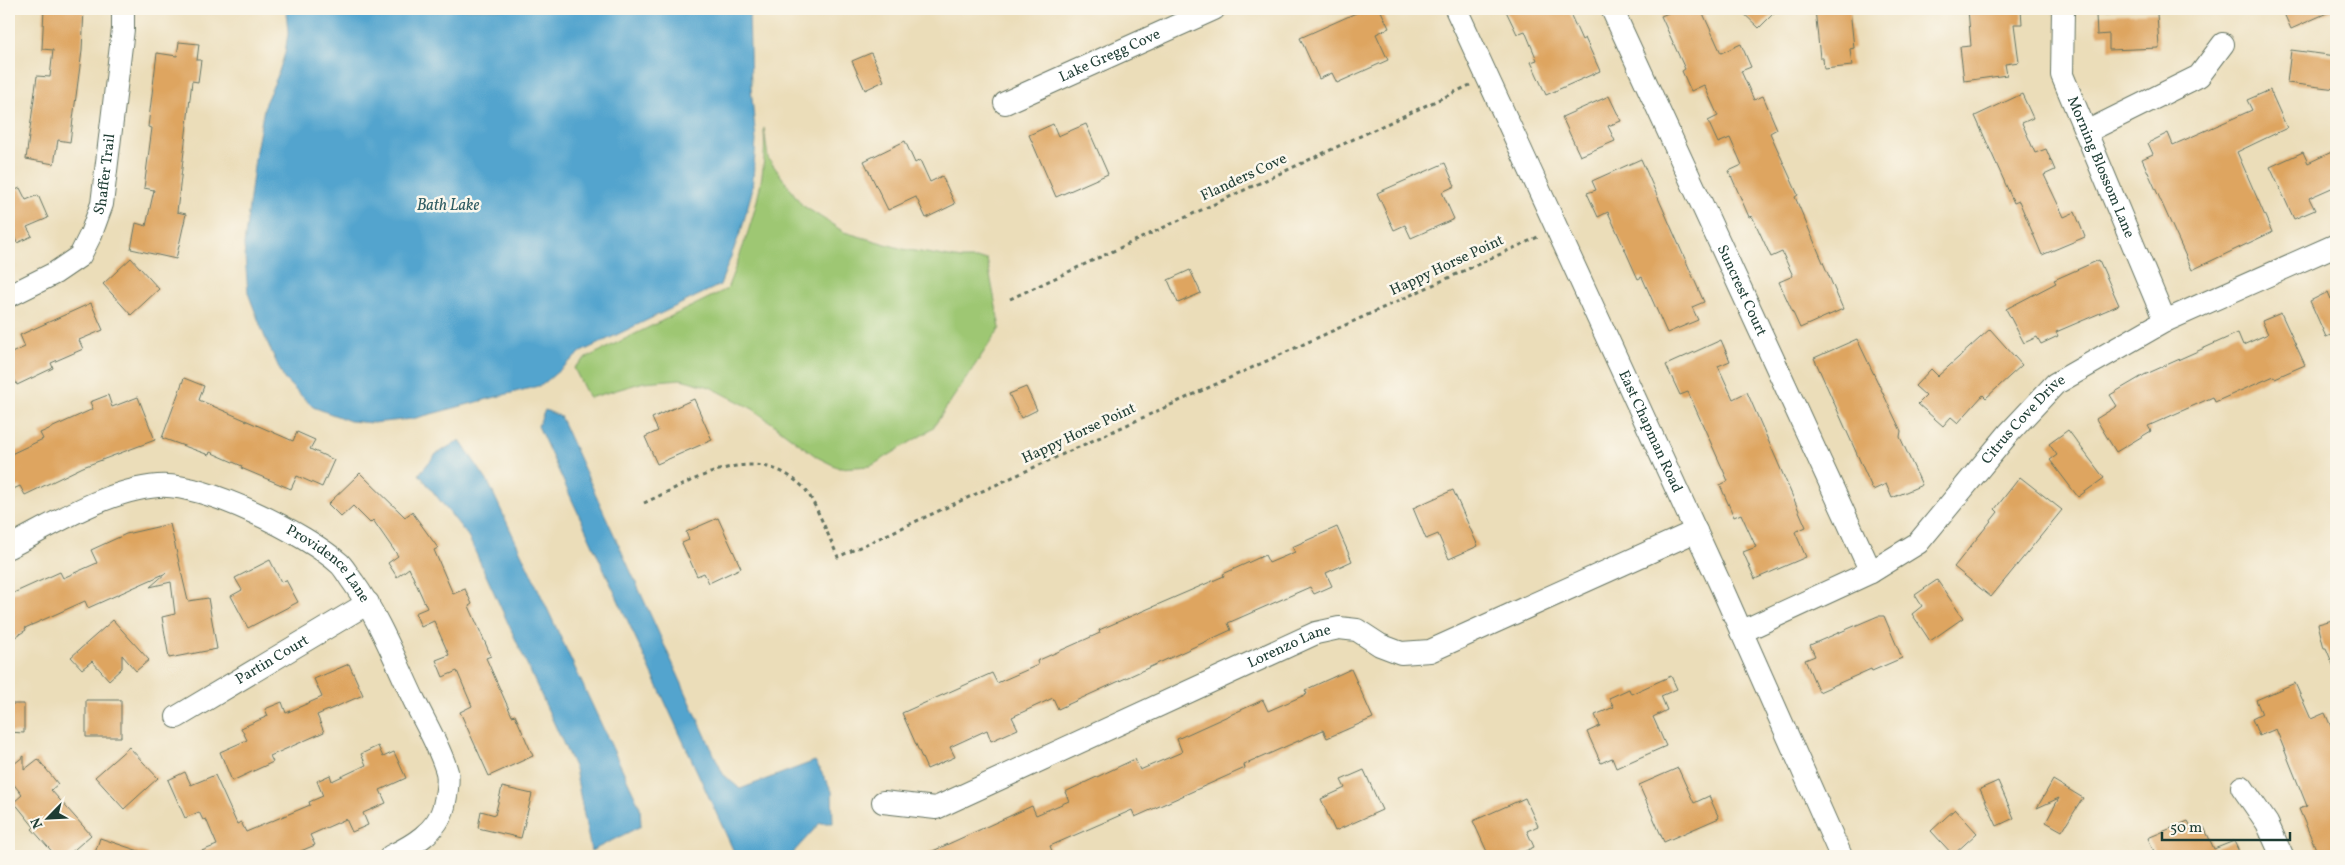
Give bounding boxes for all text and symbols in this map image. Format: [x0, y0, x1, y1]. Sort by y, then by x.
street label: Lake Gregg Cove [1056, 24, 1164, 88]
street label: Morning Blossom Lane [2062, 93, 2140, 241]
street label: Shaffer Trail [88, 133, 121, 218]
street label: Flanders Cove [1197, 149, 1291, 207]
water label: Bath Lake [417, 195, 480, 217]
street label: Happy Horse Point [1387, 230, 1507, 302]
street label: Suncrest Court [1711, 242, 1772, 340]
street label: East Chapman Road [1613, 367, 1687, 496]
street label: Citrus Cove Drive [1977, 370, 2069, 469]
street label: Happy Horse Point [1019, 398, 1139, 470]
street label: Providence Lane [282, 520, 375, 607]
street label: Lorenzo Lane [1244, 620, 1333, 674]
street label: Partin Court [232, 630, 313, 690]
north arrow [22, 792, 72, 842]
scale bar [2162, 810, 2290, 842]
text: N [27, 814, 48, 831]
text: 50 m [2170, 818, 2202, 839]

